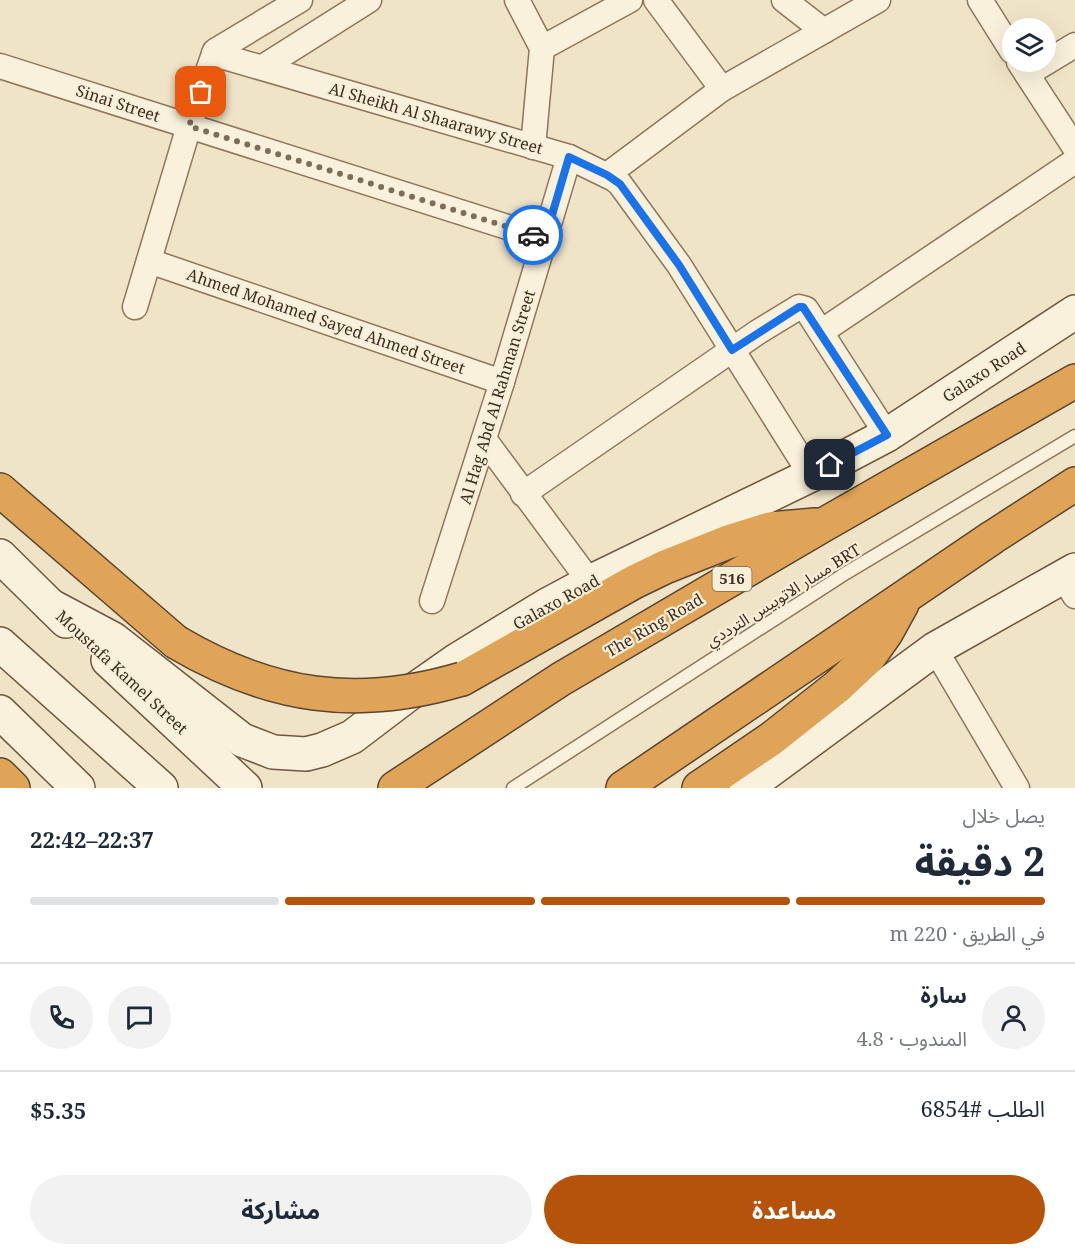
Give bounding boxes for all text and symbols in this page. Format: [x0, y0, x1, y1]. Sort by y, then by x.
map controls [1002, 18, 1056, 72]
button: layers [1002, 18, 1056, 72]
pin [175, 66, 226, 117]
icon: bag [184, 75, 217, 108]
street label: Al Sheikh Al Shaarawy Street [326, 77, 546, 159]
street label: Sinai Street [73, 79, 163, 127]
courier [503, 205, 563, 265]
icon: car [517, 219, 550, 252]
street label: Ahmed Mohamed Sayed Ahmed Street [184, 263, 468, 379]
street label: Al Hag Abd Al Rahman Street [454, 287, 540, 507]
street label: Galaxo Road [938, 337, 1030, 407]
pin [804, 439, 855, 490]
icon: home [813, 448, 846, 481]
street label: مسار الاتوبيس الترددي BRT [701, 538, 866, 653]
road number: 516 [712, 567, 752, 591]
street label: Galaxo Road [509, 569, 603, 635]
street label: The Ring Road [601, 588, 707, 662]
street label: Moustafa Kamel Street [51, 605, 193, 739]
text: يصل خلال [963, 802, 1045, 829]
text: 22:37–22:42 [30, 824, 154, 854]
text: 2 دقيقة [915, 834, 1045, 887]
text: في الطريق · 220 m [889, 920, 1045, 947]
text: سارة [921, 979, 967, 1009]
button: phone [30, 986, 93, 1049]
button: chat [108, 986, 171, 1049]
button: person [982, 986, 1045, 1049]
text: المندوب · 4.8 [856, 1025, 967, 1052]
text: الطلب #6854 [921, 1093, 1045, 1123]
text: $5.35 [30, 1095, 86, 1125]
button: مشاركة [30, 1175, 532, 1244]
button: مساعدة [544, 1175, 1045, 1244]

